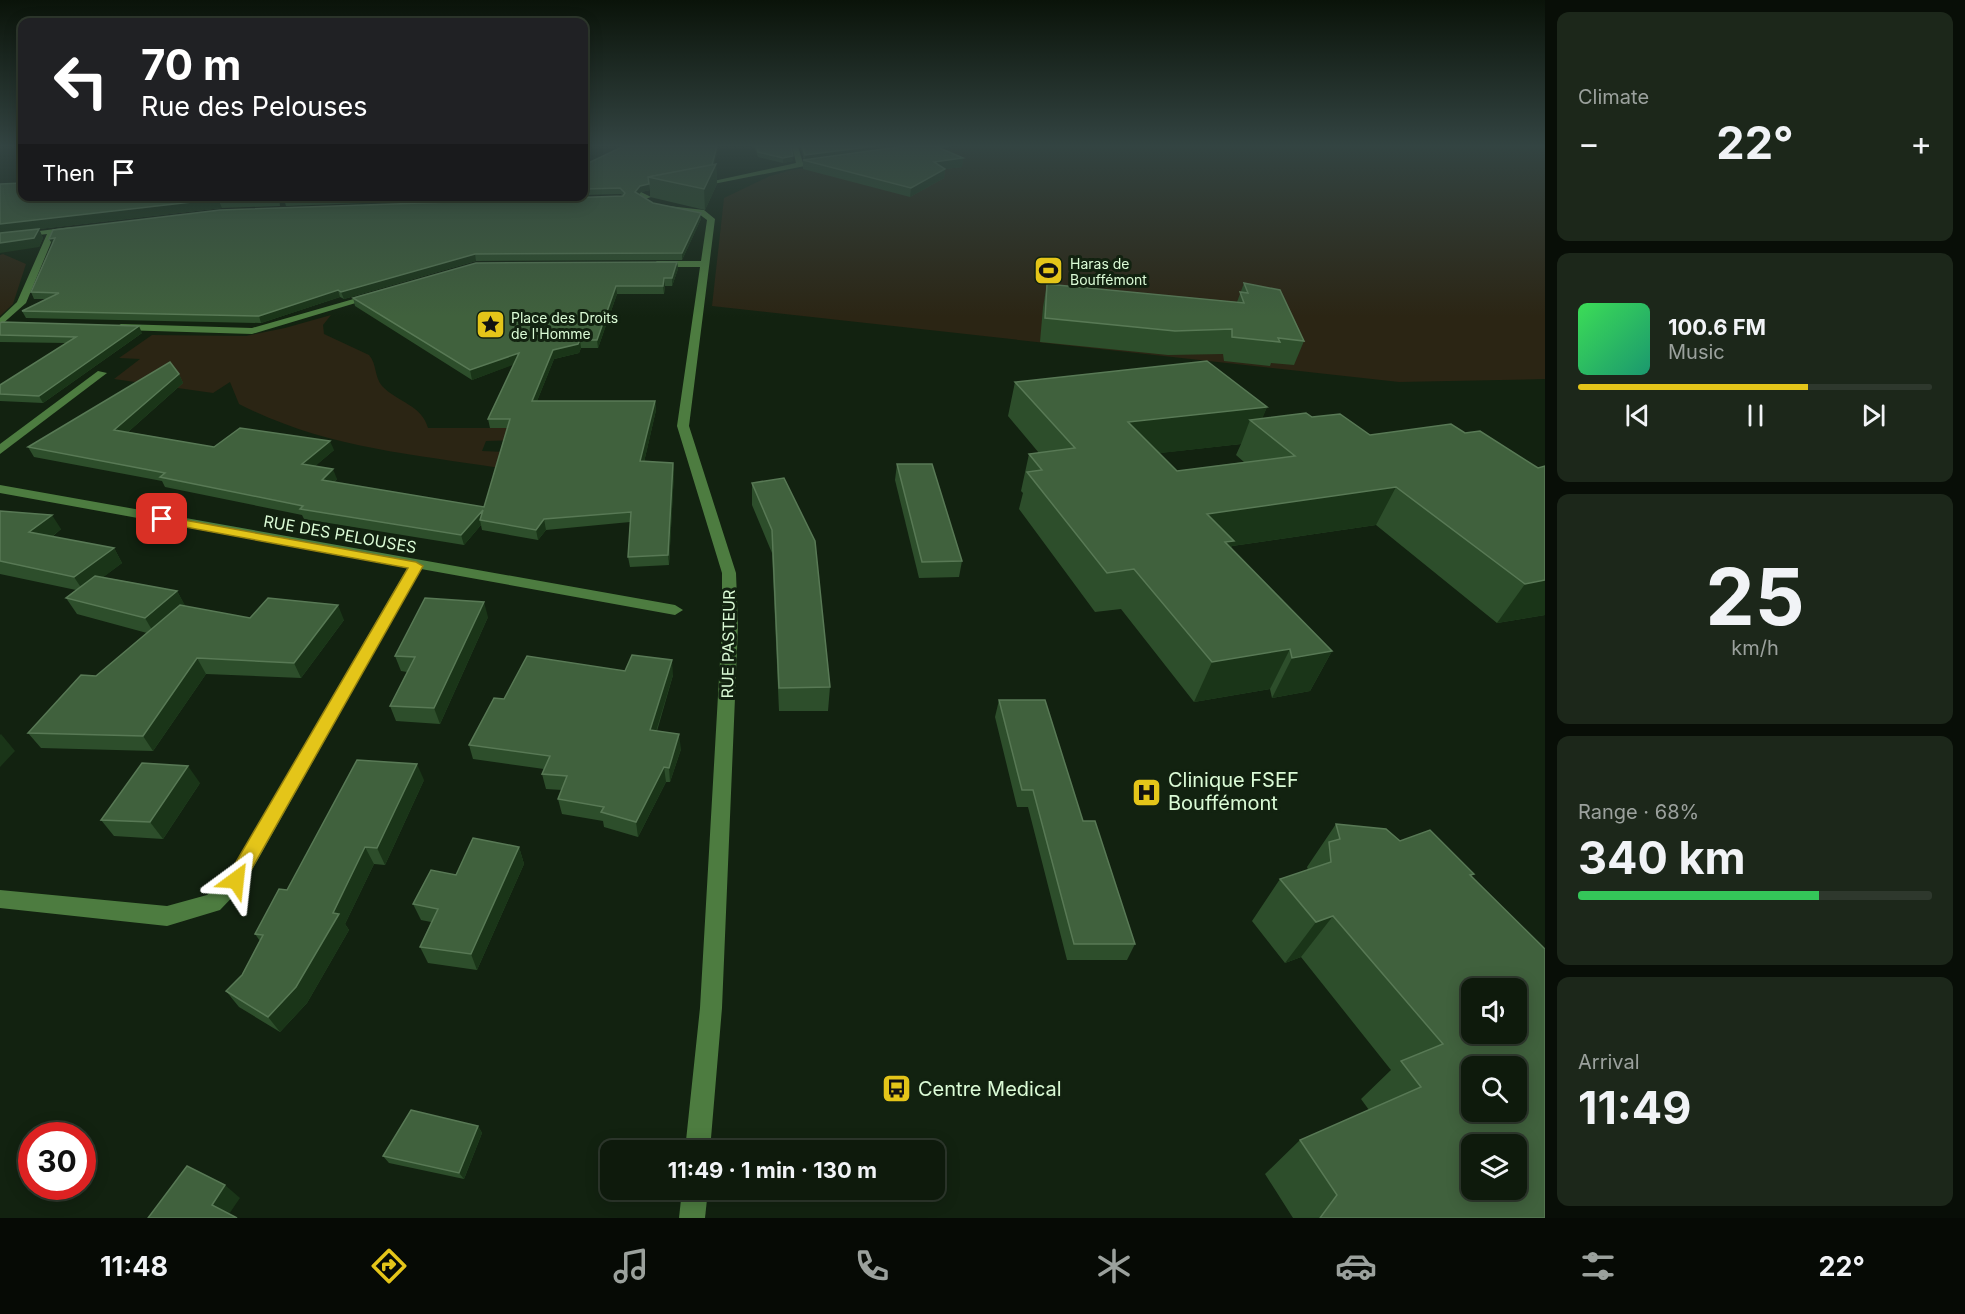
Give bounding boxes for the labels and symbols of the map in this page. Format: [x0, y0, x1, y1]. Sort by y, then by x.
sports icon: Haras de Bouffémont [1033, 255, 1065, 287]
place label: Haras de Bouffémont [1070, 255, 1147, 288]
place icon: Place des Droits de l'Homme [474, 309, 506, 341]
place label: Place des Droits de l'Homme [511, 309, 618, 342]
pin [136, 493, 187, 544]
street label: RUE DES PELOUSES [262, 511, 418, 557]
street label: RUE PASTEUR [717, 589, 739, 699]
place label: Clinique FSEF Bouffémont [1168, 768, 1299, 815]
hospital icon: Clinique FSEF Bouffémont [1131, 776, 1163, 808]
position arrow [204, 848, 268, 912]
bus stop icon: Centre Medical [881, 1073, 913, 1105]
place label: Centre Medical [918, 1077, 1062, 1101]
speed limit sign: 30 [18, 1122, 96, 1200]

